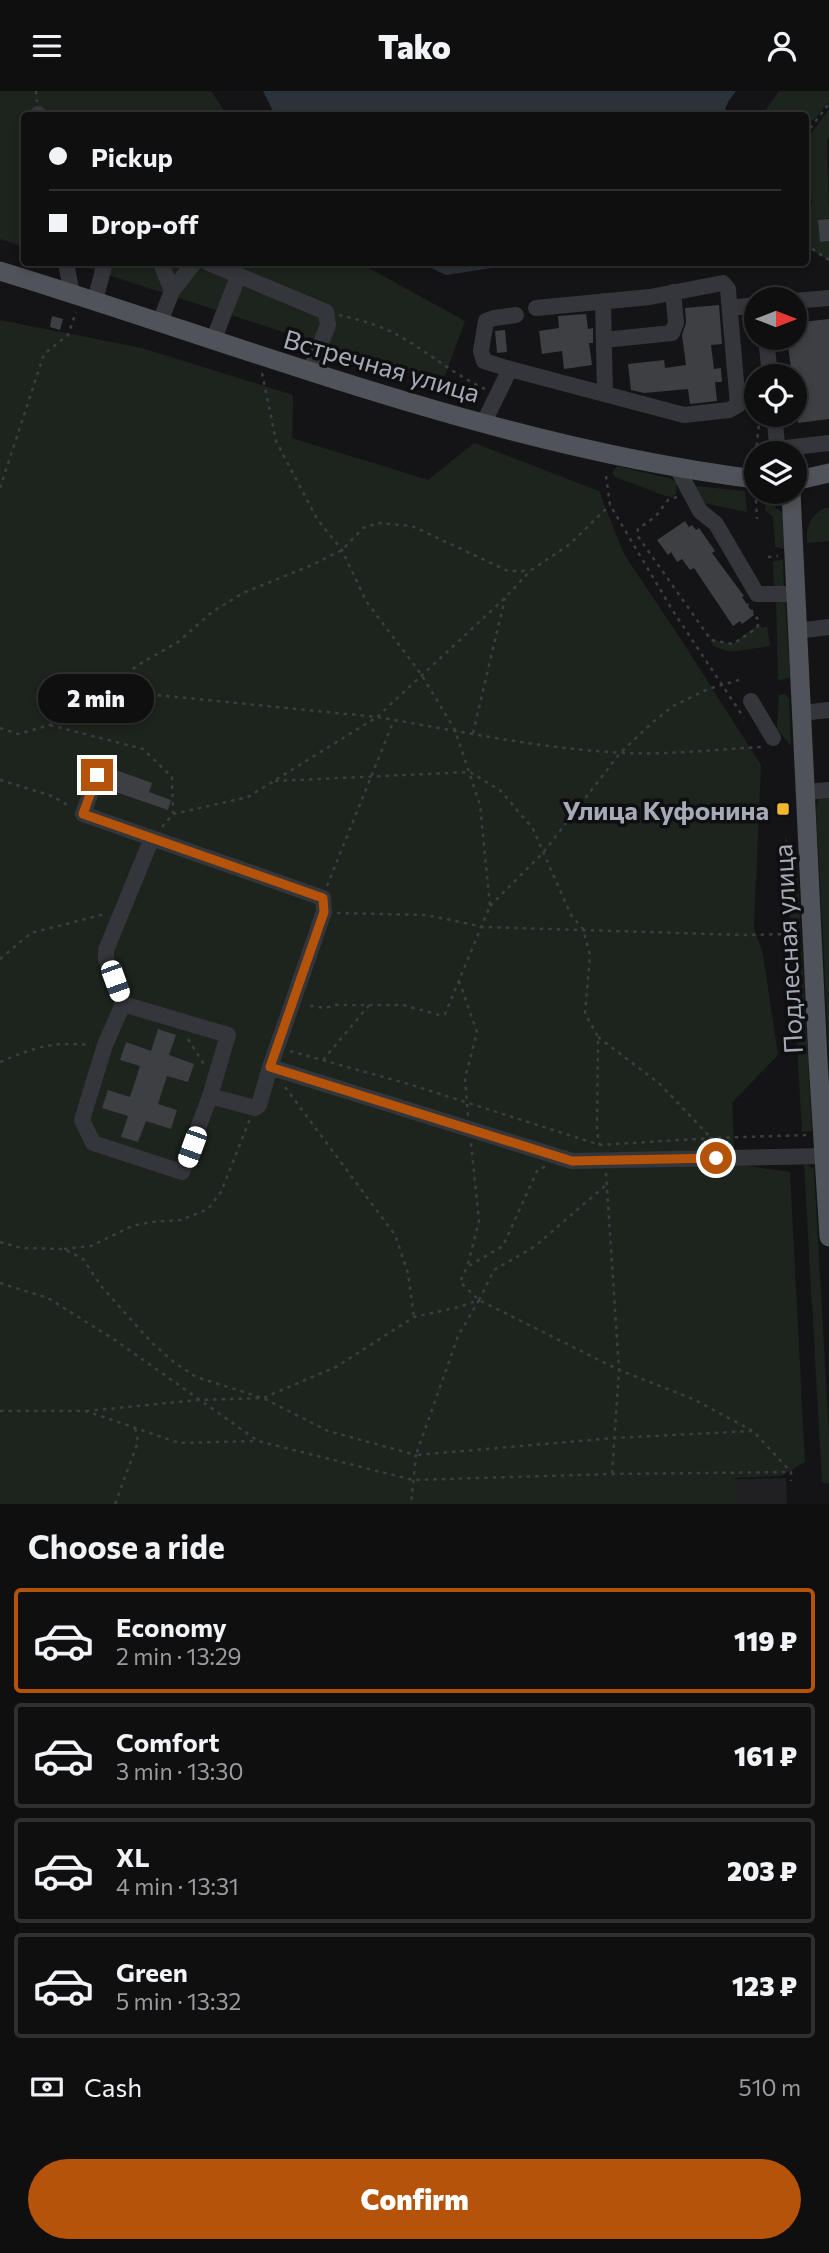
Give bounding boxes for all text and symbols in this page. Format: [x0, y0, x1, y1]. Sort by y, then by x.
text: Tako [378, 26, 451, 66]
icon: menu [28, 27, 66, 65]
icon: person [763, 27, 801, 65]
text: Pickup [91, 141, 173, 172]
text: Drop-off [91, 208, 198, 239]
north arrow [744, 287, 807, 350]
map controls [744, 287, 807, 504]
street label: Встречная улица [280, 322, 484, 408]
button: locate [744, 364, 807, 427]
button: layers [744, 441, 807, 504]
callout: 2 min [39, 673, 155, 723]
text: 2 min [67, 684, 125, 712]
route end [81, 759, 113, 791]
place label: Улица Куфонина [562, 794, 769, 825]
marker: Улица Куфонина [775, 801, 791, 817]
street label: Подлесная улица [766, 843, 808, 1055]
car [98, 958, 133, 1004]
car [175, 1124, 210, 1170]
route start [700, 1142, 732, 1174]
text: Choose a ride [28, 1526, 225, 1566]
icon: car [32, 1609, 95, 1672]
text: Economy [116, 1611, 227, 1642]
text: 119 ₽ [734, 1625, 797, 1656]
text: 2 min · 13:29 [116, 1642, 242, 1670]
icon: car [32, 1724, 95, 1787]
text: Comfort [116, 1726, 219, 1757]
text: 161 ₽ [734, 1740, 797, 1771]
text: 3 min · 13:30 [116, 1757, 243, 1785]
icon: car [32, 1839, 95, 1902]
text: XL [116, 1841, 150, 1872]
text: 203 ₽ [727, 1855, 797, 1886]
text: 4 min · 13:31 [116, 1872, 239, 1900]
icon: car [32, 1954, 95, 2017]
text: Green [116, 1956, 188, 1987]
text: 123 ₽ [732, 1970, 797, 2001]
text: 5 min · 13:32 [116, 1987, 241, 2015]
icon: cash [28, 2068, 66, 2106]
text: Cash [84, 2071, 142, 2102]
text: 510 m [738, 2073, 801, 2101]
button: Confirm [28, 2159, 801, 2239]

